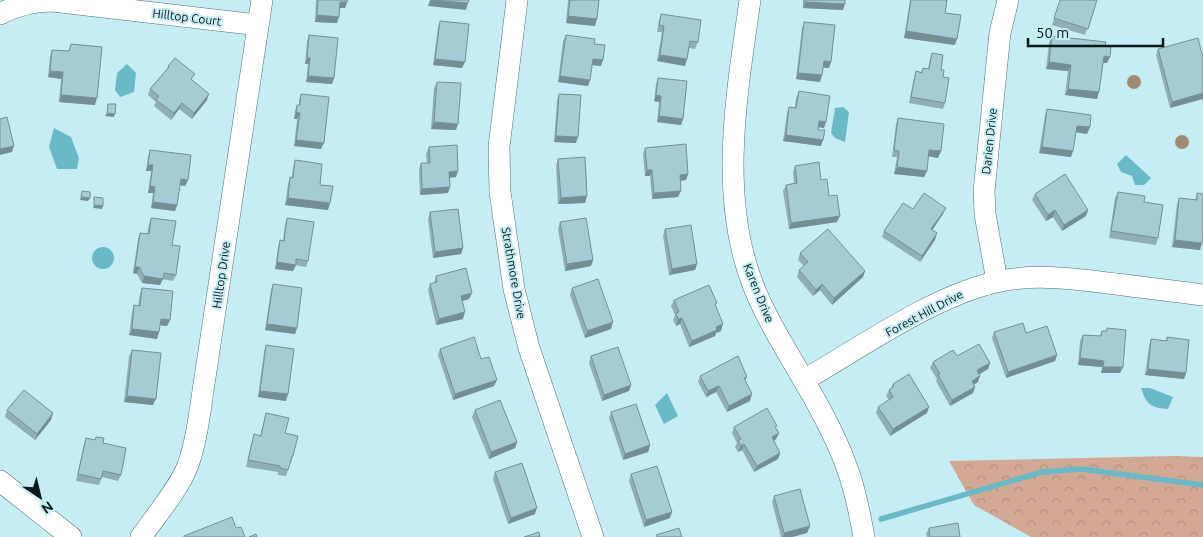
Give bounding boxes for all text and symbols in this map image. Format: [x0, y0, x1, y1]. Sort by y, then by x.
street label: Hilltop Court [152, 6, 223, 28]
scale bar [1028, 15, 1163, 47]
text: 50 m [1036, 24, 1069, 41]
street label: Darien Drive [979, 107, 999, 175]
street label: Strathmore Drive [500, 226, 528, 320]
street label: Hilltop Drive [210, 241, 232, 309]
street label: Karen Drive [741, 262, 777, 324]
street label: Forest Hill Drive [883, 287, 965, 339]
north arrow [15, 472, 65, 522]
text: N [39, 498, 56, 517]

